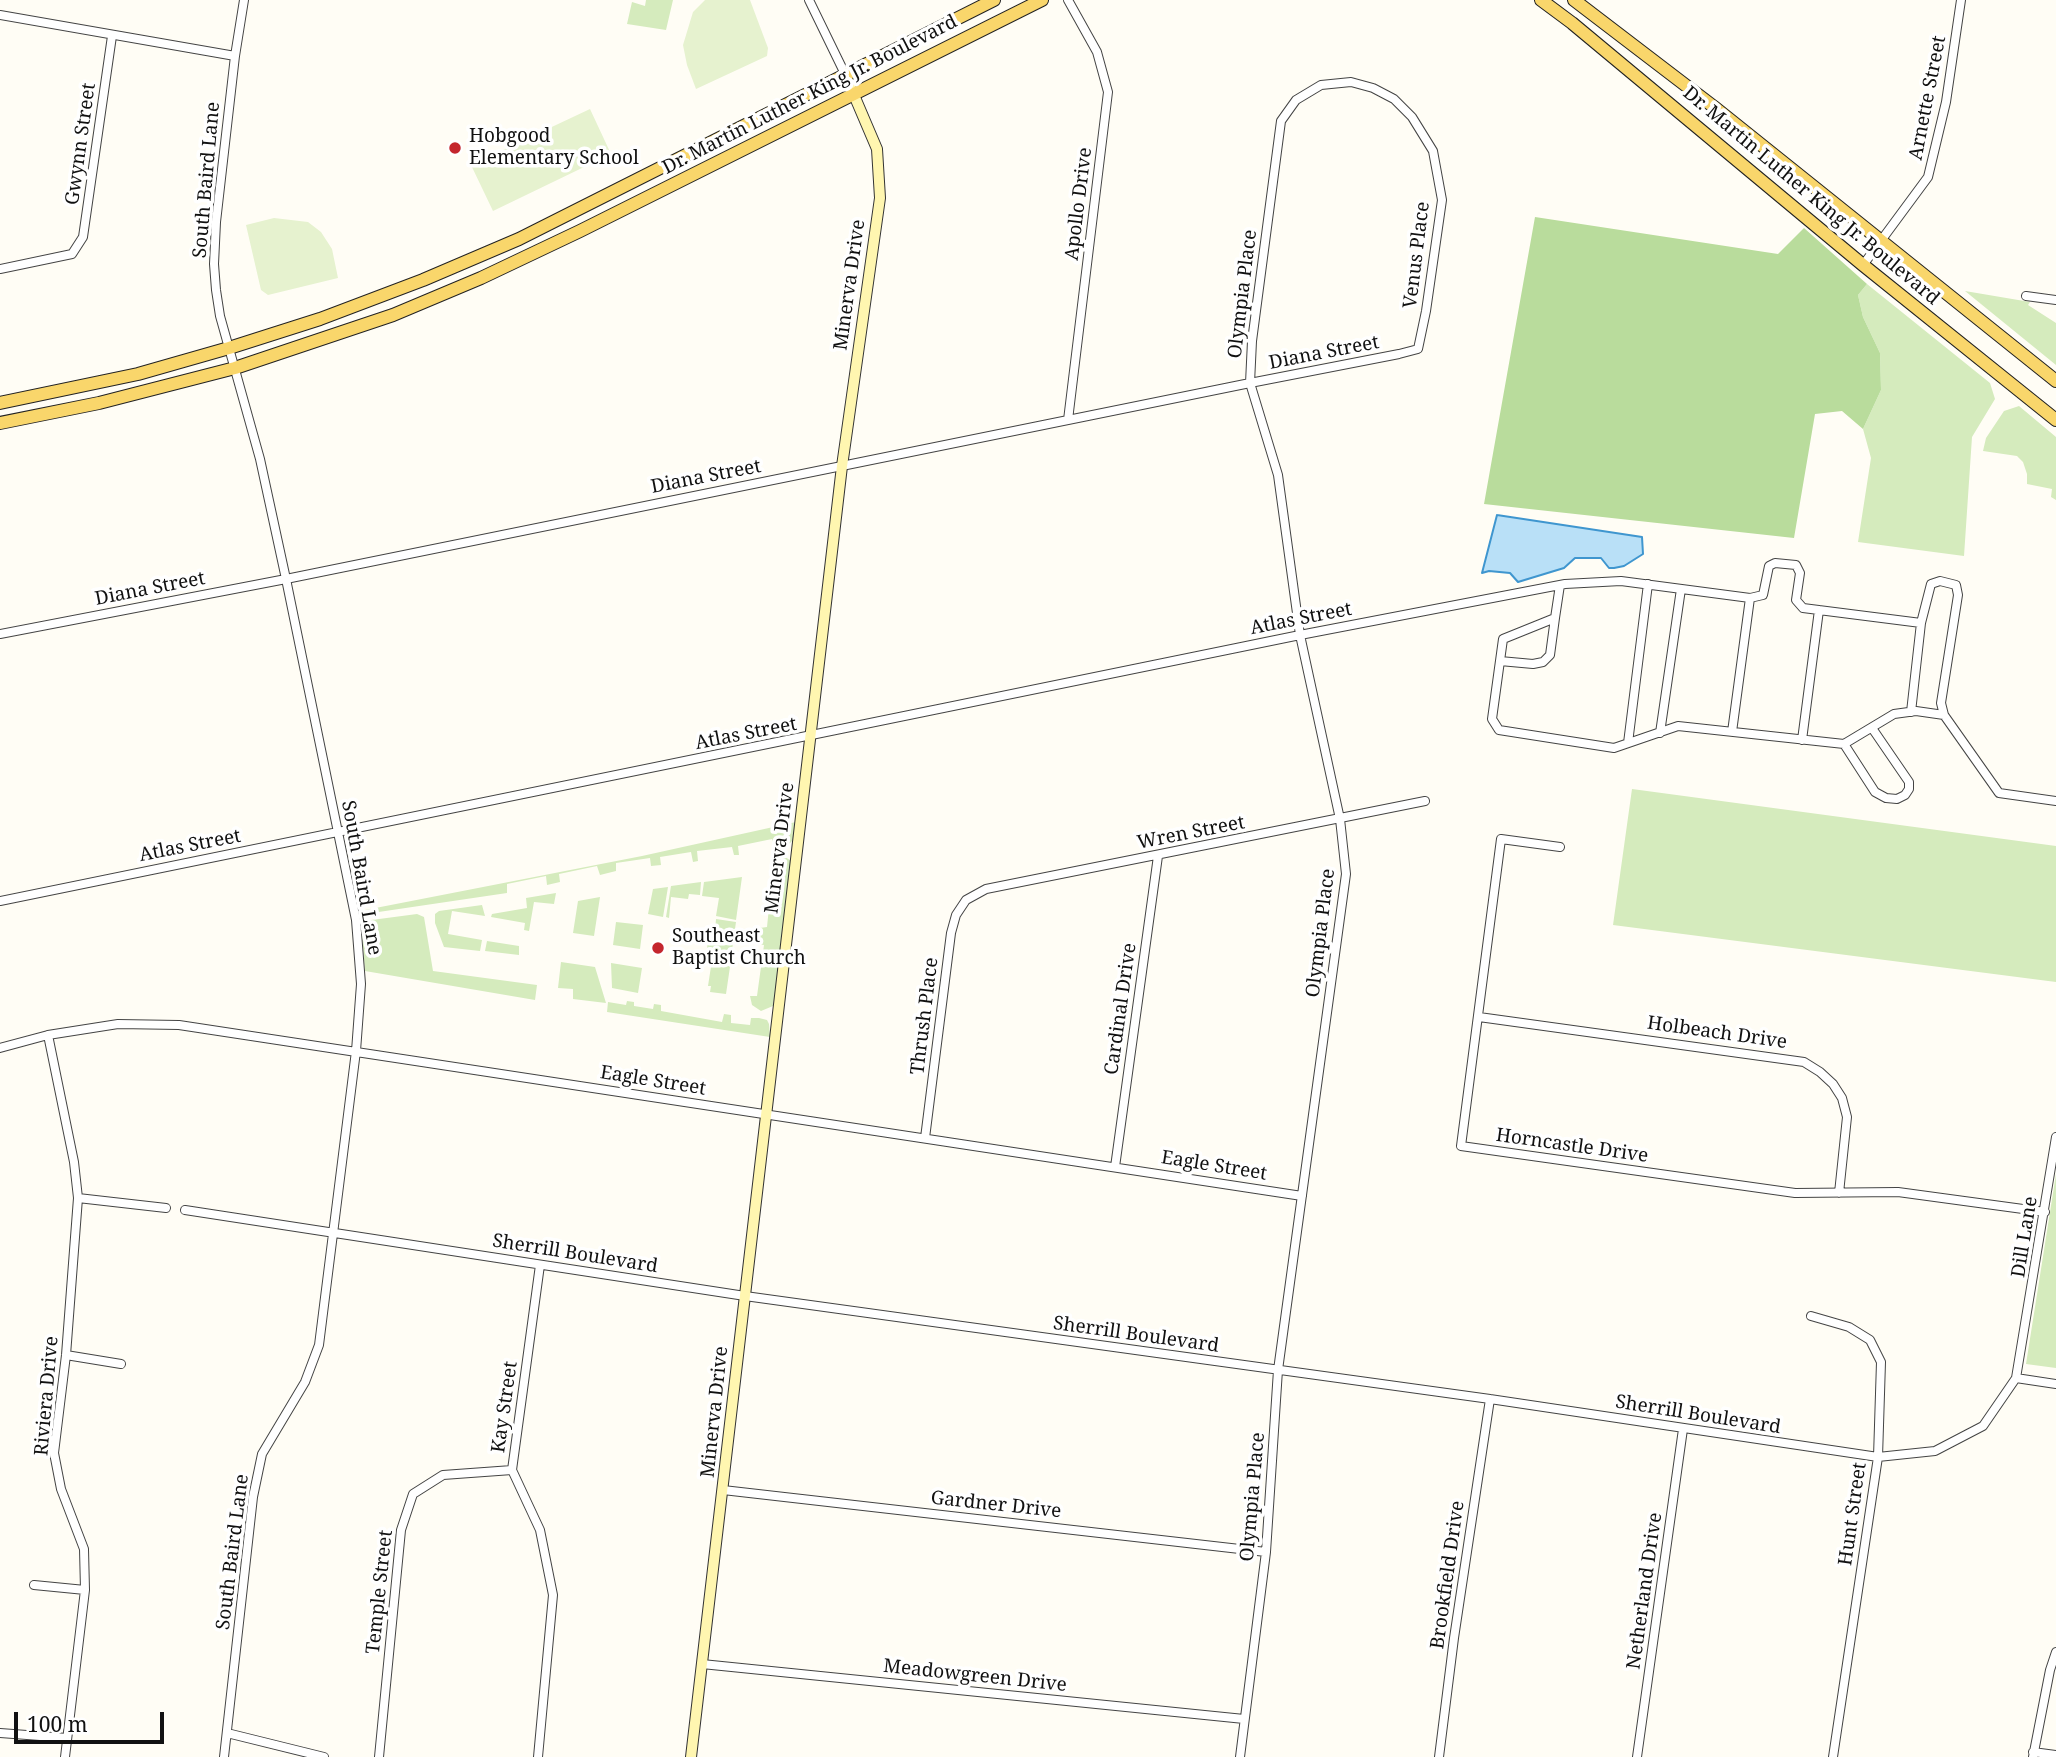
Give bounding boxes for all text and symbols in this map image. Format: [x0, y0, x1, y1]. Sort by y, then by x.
street label: Dr. Martin Luther King Jr. Boulevard [659, 10, 961, 180]
street label: Arnette Street [1905, 34, 1951, 162]
street label: Gwynn Street [61, 81, 101, 207]
street label: Dr. Martin Luther King Jr. Boulevard [1678, 82, 1944, 310]
street label: South Baird Lane [189, 101, 225, 259]
place label: Hobgood Elementary School [469, 126, 639, 170]
marker: Hobgood Elementary School [447, 140, 463, 156]
street label: Apollo Drive [1061, 146, 1097, 262]
street label: Venus Place [1399, 200, 1435, 310]
street label: Minerva Drive [830, 218, 870, 352]
street label: Olympia Place [1224, 228, 1262, 360]
street label: Diana Street [1267, 331, 1381, 375]
street label: Diana Street [649, 455, 763, 499]
street label: Diana Street [93, 567, 207, 611]
street label: Atlas Street [1248, 598, 1354, 640]
street label: Atlas Street [693, 713, 799, 755]
street label: Minerva Drive [761, 781, 799, 915]
street label: South Baird Lane [336, 799, 386, 957]
street label: Wren Street [1135, 811, 1247, 855]
street label: Atlas Street [137, 825, 243, 867]
street label: Olympia Place [1302, 867, 1340, 999]
place label: Southeast Baptist Church [672, 926, 806, 970]
marker: Southeast Baptist Church [650, 940, 666, 956]
street label: Cardinal Drive [1100, 942, 1142, 1076]
street label: Thrush Place [907, 956, 943, 1076]
street label: Holbeach Drive [1646, 1012, 1788, 1054]
street label: Eagle Street [599, 1061, 707, 1101]
street label: Horncastle Drive [1494, 1124, 1650, 1168]
street label: Eagle Street [1160, 1146, 1268, 1186]
street label: Dill Lane [2007, 1195, 2043, 1279]
street label: Sherrill Boulevard [491, 1230, 659, 1278]
street label: Sherrill Boulevard [1052, 1312, 1220, 1358]
street label: Riviera Drive [30, 1335, 64, 1457]
street label: Minerva Drive [697, 1345, 733, 1479]
street label: Kay Street [487, 1360, 523, 1454]
street label: Sherrill Boulevard [1614, 1391, 1782, 1439]
street label: Olympia Place [1236, 1431, 1270, 1563]
street label: Hunt Street [1834, 1461, 1872, 1567]
street label: South Baird Lane [212, 1473, 254, 1631]
street label: Gardner Drive [930, 1487, 1062, 1523]
street label: Brookfield Drive [1426, 1499, 1470, 1651]
street label: Netherland Drive [1623, 1511, 1667, 1671]
street label: Temple Street [362, 1529, 398, 1655]
street label: Meadowgreen Drive [882, 1655, 1068, 1697]
scale bar [18, 1698, 168, 1742]
text: 100 m [27, 1710, 88, 1738]

